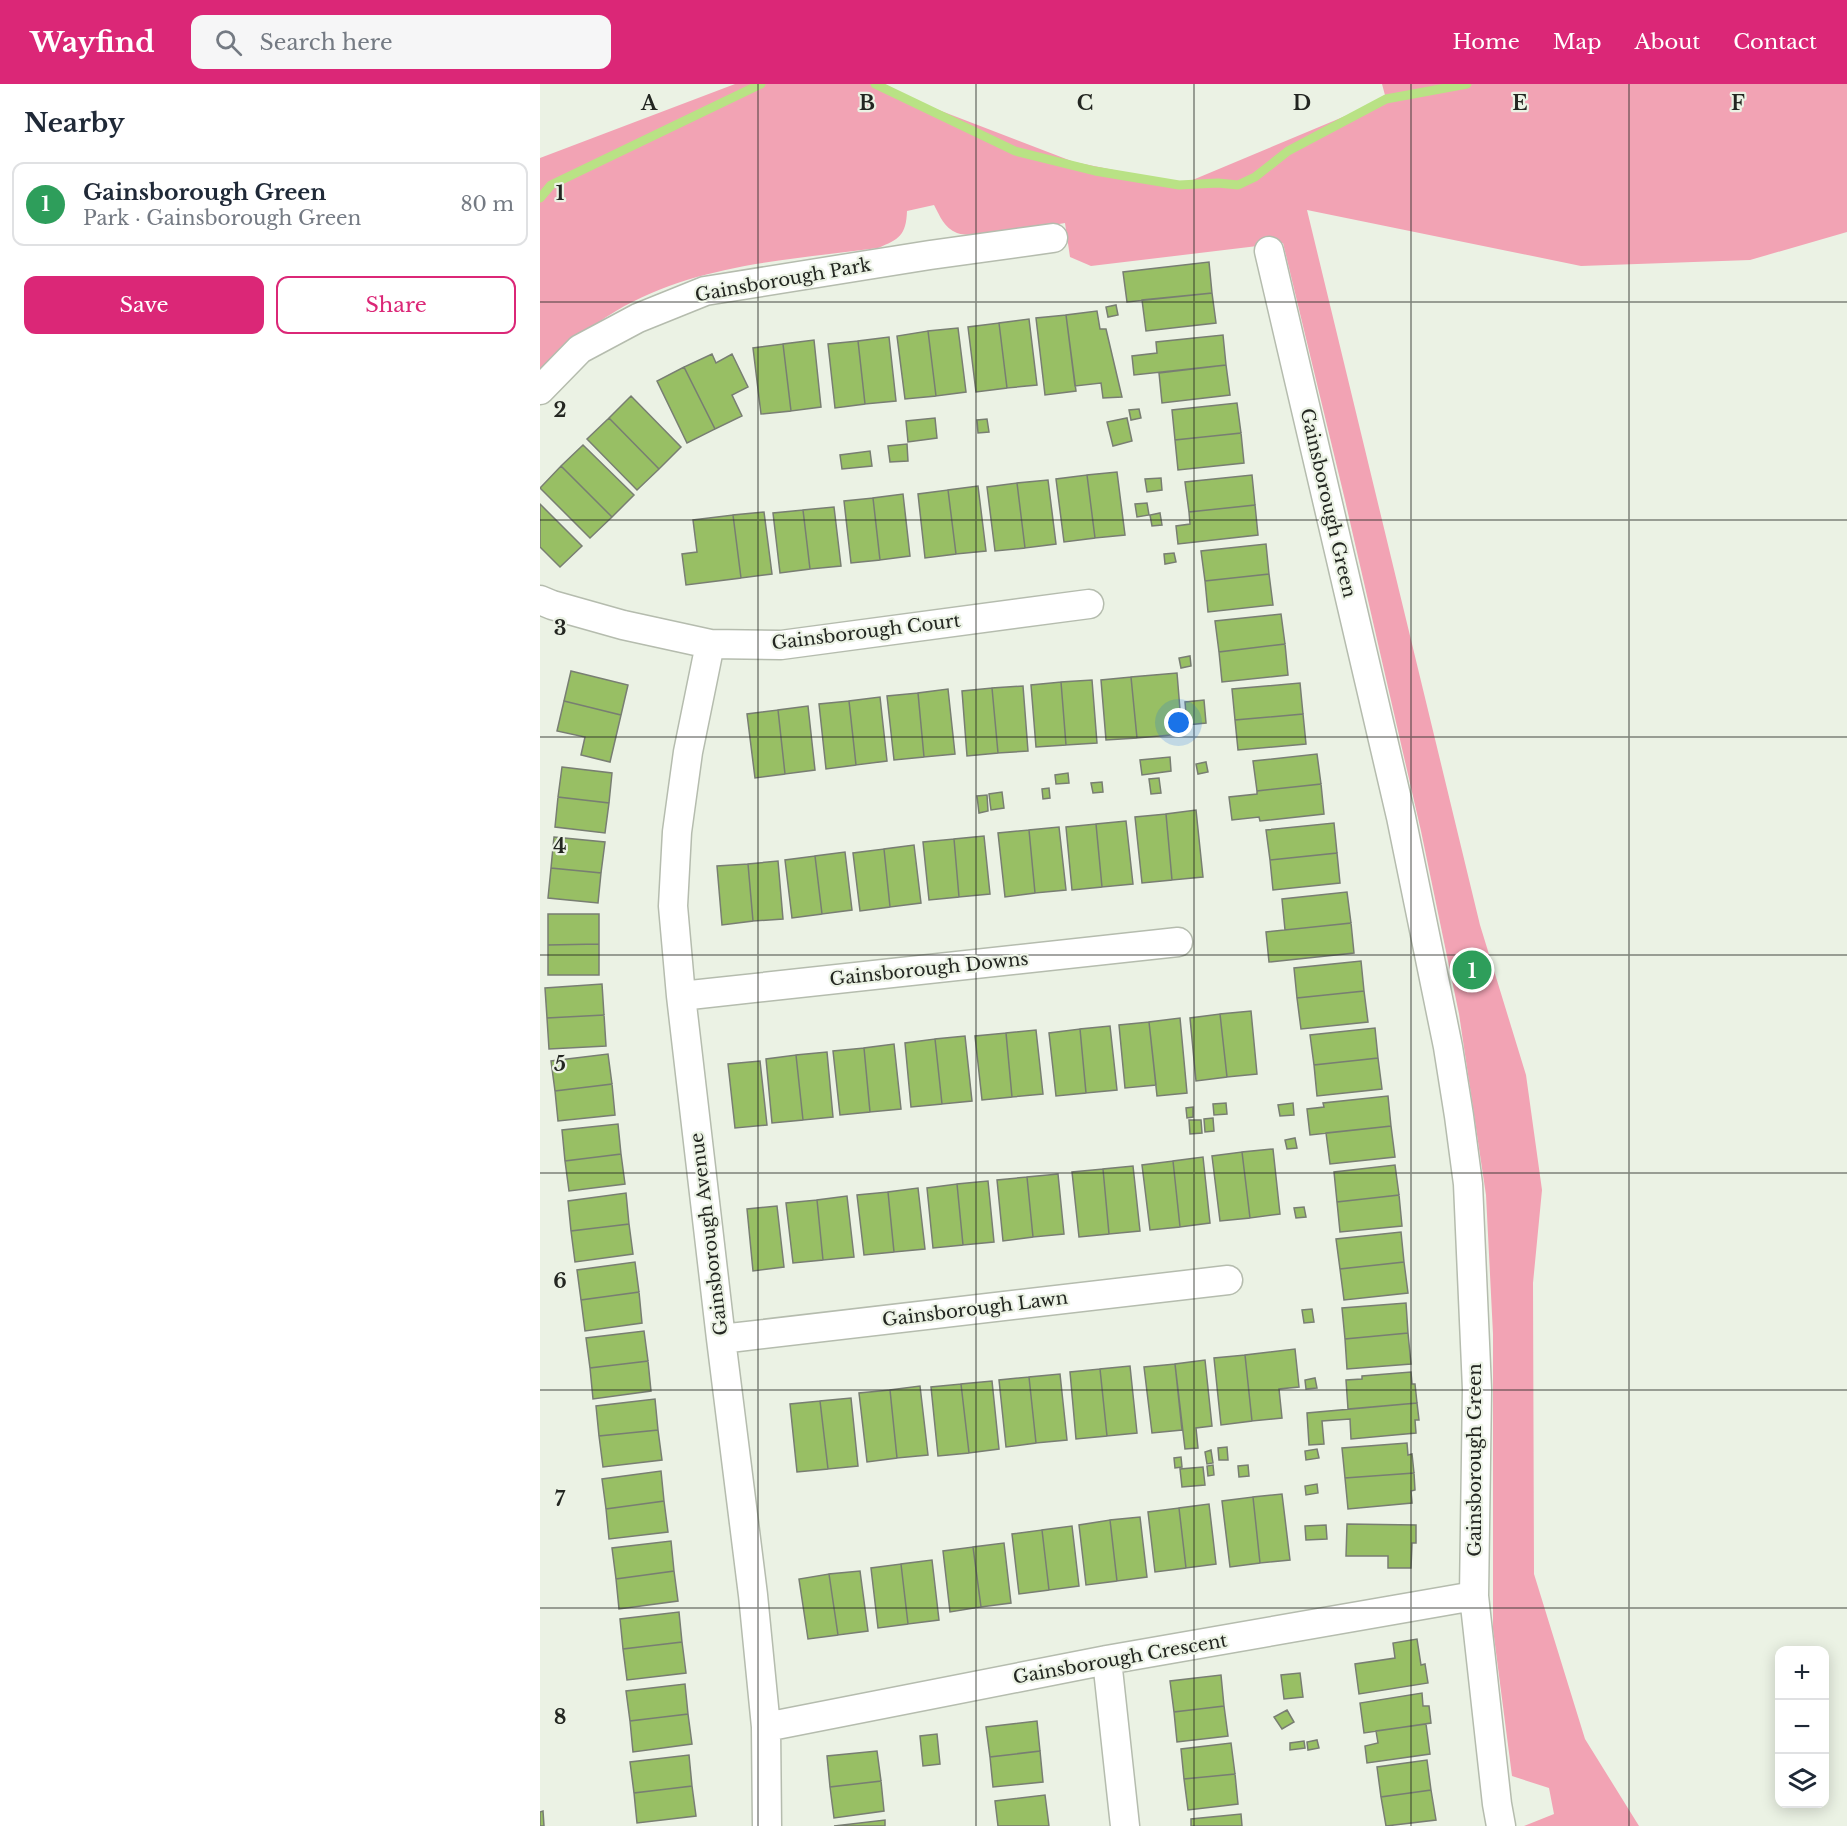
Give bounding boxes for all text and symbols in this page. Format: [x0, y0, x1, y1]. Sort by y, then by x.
search box [191, 15, 611, 69]
text: Wayfind [30, 25, 155, 60]
icon: search [212, 26, 245, 59]
text: Search here [260, 29, 393, 56]
text: Home [1453, 29, 1520, 55]
text: Map [1553, 29, 1601, 55]
text: About [1634, 29, 1700, 55]
text: Contact [1733, 29, 1817, 55]
text: A [640, 91, 658, 115]
text: B [859, 91, 875, 115]
text: C [1077, 91, 1093, 115]
text: D [1293, 91, 1311, 115]
text: E [1512, 91, 1528, 115]
text: F [1731, 91, 1745, 115]
text: Nearby [24, 107, 125, 139]
text: Gainsborough Green [83, 179, 326, 206]
text: 1 [556, 181, 565, 205]
text: 1 [41, 192, 50, 216]
text: 80 m [460, 192, 514, 216]
text: Park · Gainsborough Green [83, 206, 361, 230]
street label: Gainsborough Park [693, 254, 873, 306]
button: Save [24, 276, 264, 334]
button: Share [276, 276, 516, 334]
text: 2 [553, 398, 567, 422]
street label: Gainsborough Green [1296, 406, 1360, 600]
street label: Gainsborough Court [770, 609, 962, 655]
text: 3 [554, 616, 566, 640]
your location [1164, 708, 1193, 737]
text: 4 [553, 834, 567, 858]
street label: Gainsborough Downs [829, 948, 1029, 990]
pin: 1 [1452, 948, 1492, 992]
text: 5 [554, 1052, 566, 1076]
street label: Gainsborough Avenue [686, 1131, 732, 1337]
text: 6 [553, 1269, 567, 1293]
street label: Gainsborough Lawn [881, 1287, 1069, 1331]
street label: Gainsborough Green [1464, 1363, 1486, 1557]
text: 7 [555, 1487, 566, 1511]
street label: Gainsborough Crescent [1011, 1629, 1229, 1689]
map controls [1775, 1646, 1829, 1808]
button: + [1775, 1646, 1829, 1700]
button: − [1775, 1700, 1829, 1754]
text: 8 [554, 1705, 566, 1729]
button: layers [1775, 1754, 1829, 1808]

